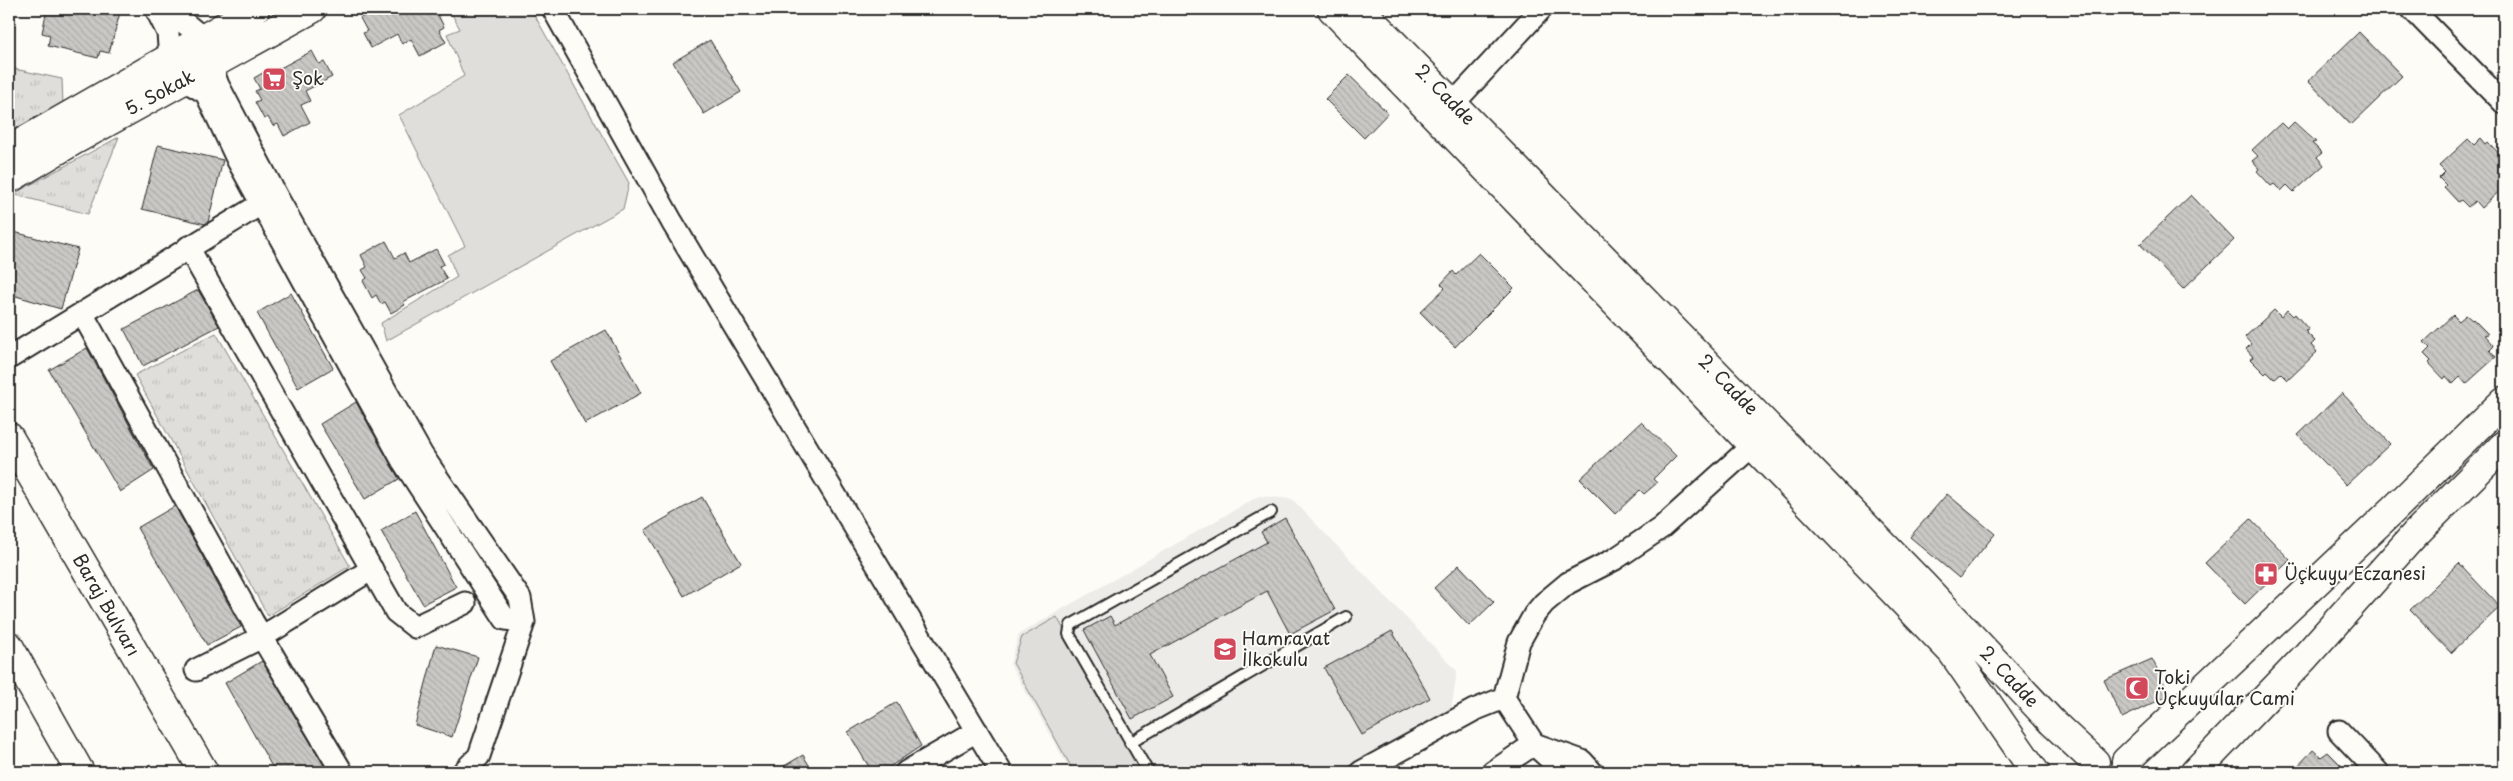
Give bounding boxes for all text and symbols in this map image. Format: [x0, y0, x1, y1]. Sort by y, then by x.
street label: 2. Cadde [1410, 57, 1482, 131]
street label: 5. Sokak [120, 62, 199, 121]
place label: Şok [292, 64, 324, 91]
supermarket icon: Şok [261, 66, 287, 92]
street label: 2. Cadde [1693, 347, 1765, 421]
street label: Baraj Bulvarı [67, 548, 148, 661]
place label: Üçkuyu Eczanesi [2284, 559, 2426, 586]
pharmacy icon: Üçkuyu Eczanesi [2253, 561, 2279, 587]
place label: Hamravat İlkokulu [1242, 624, 1330, 672]
school or university icon: Hamravat İlkokulu [1212, 636, 1238, 662]
street label: 2. Cadde [1974, 639, 2046, 713]
place label: Toki Üçkuyular Cami [2154, 663, 2295, 711]
mosque icon: Toki Üçkuyular Cami [2124, 675, 2150, 701]

